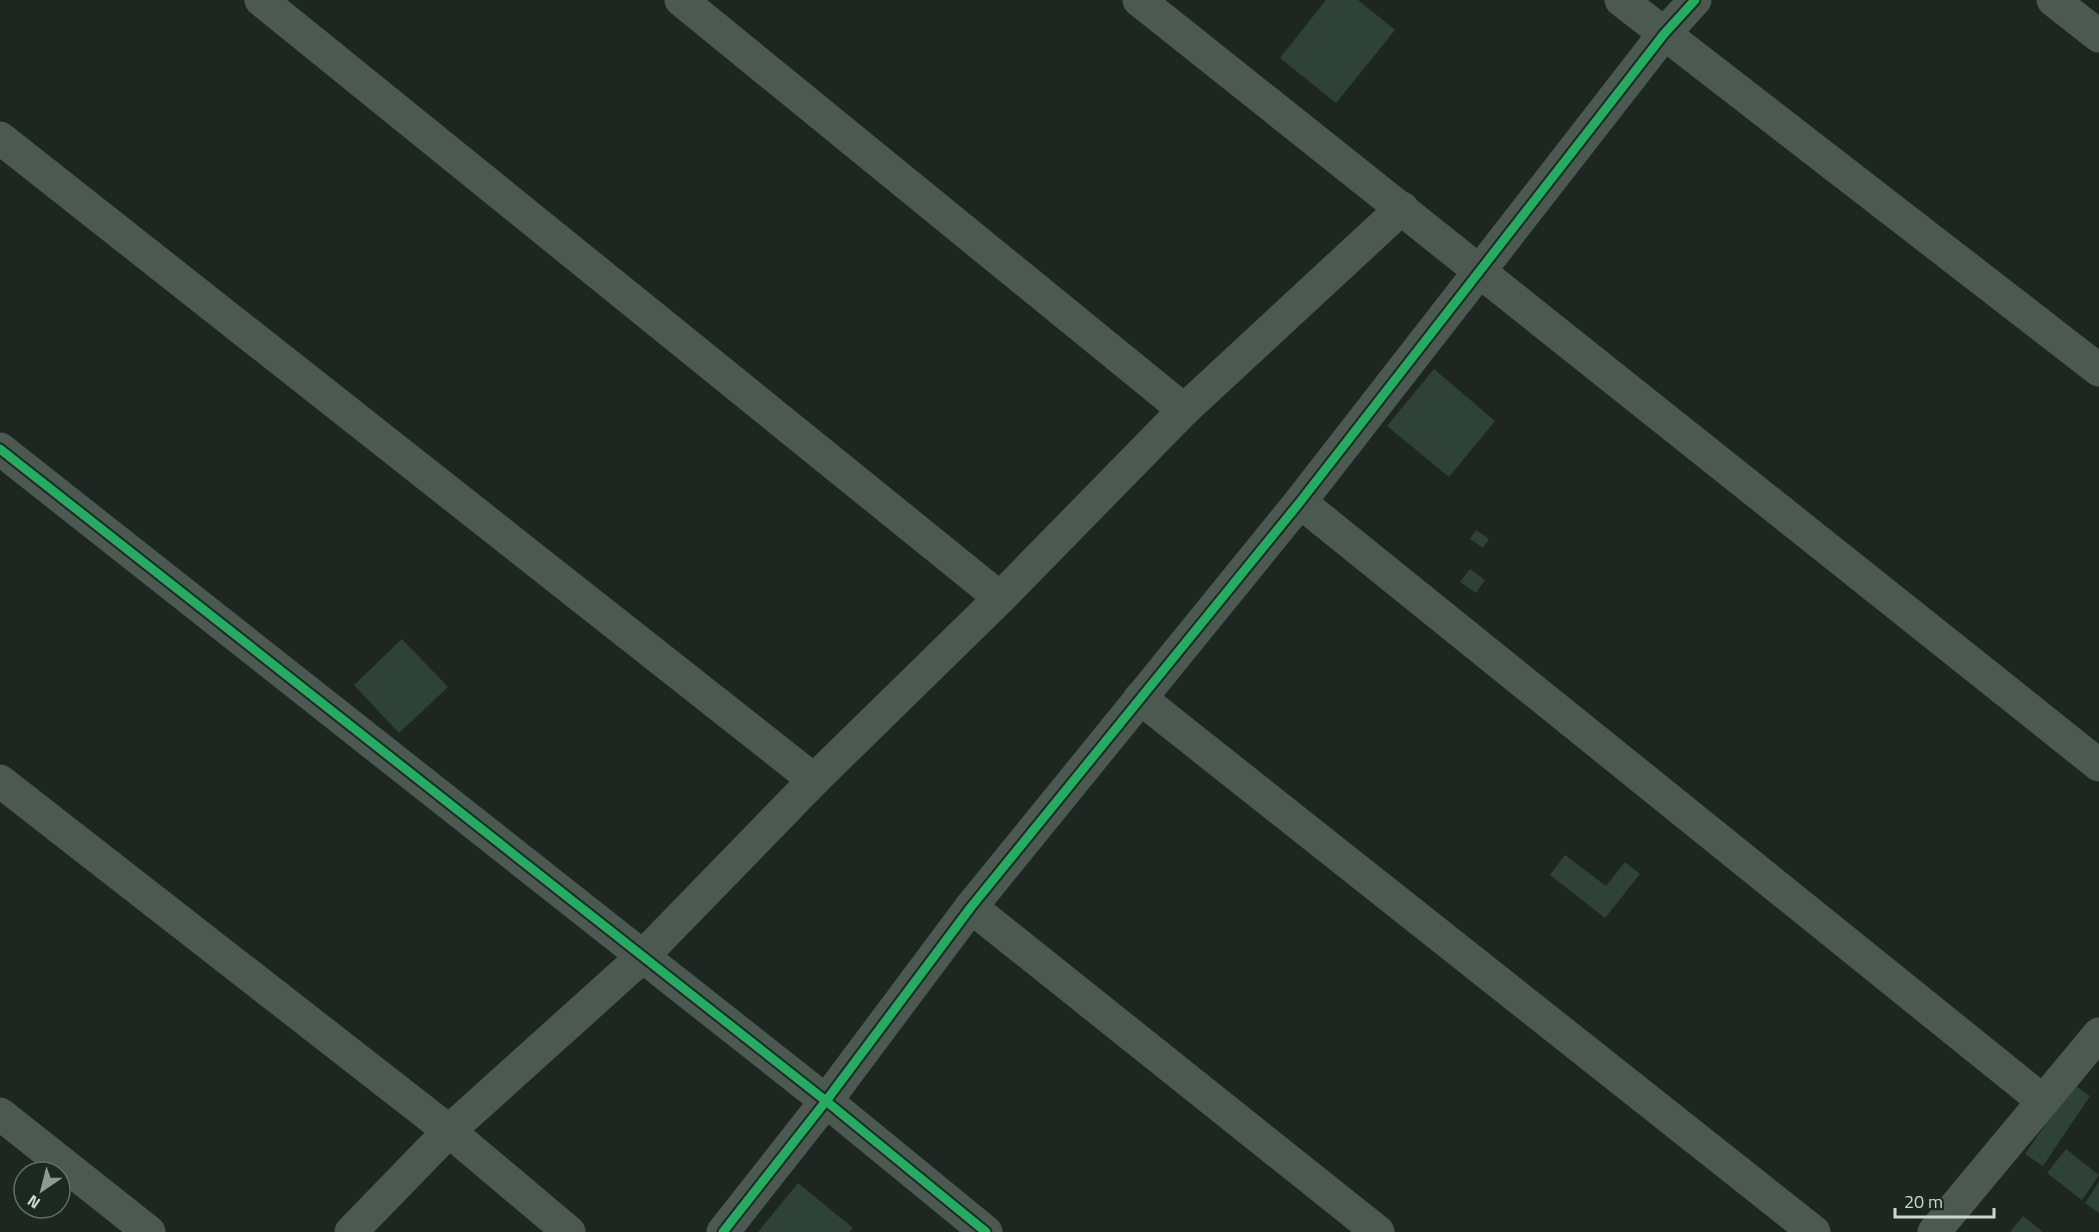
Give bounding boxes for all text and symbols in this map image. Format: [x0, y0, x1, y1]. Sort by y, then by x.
north arrow [12, 1160, 72, 1220]
scale bar [1895, 1181, 1994, 1219]
text: 20 m [1904, 1188, 1943, 1215]
text: N [22, 1189, 45, 1215]

